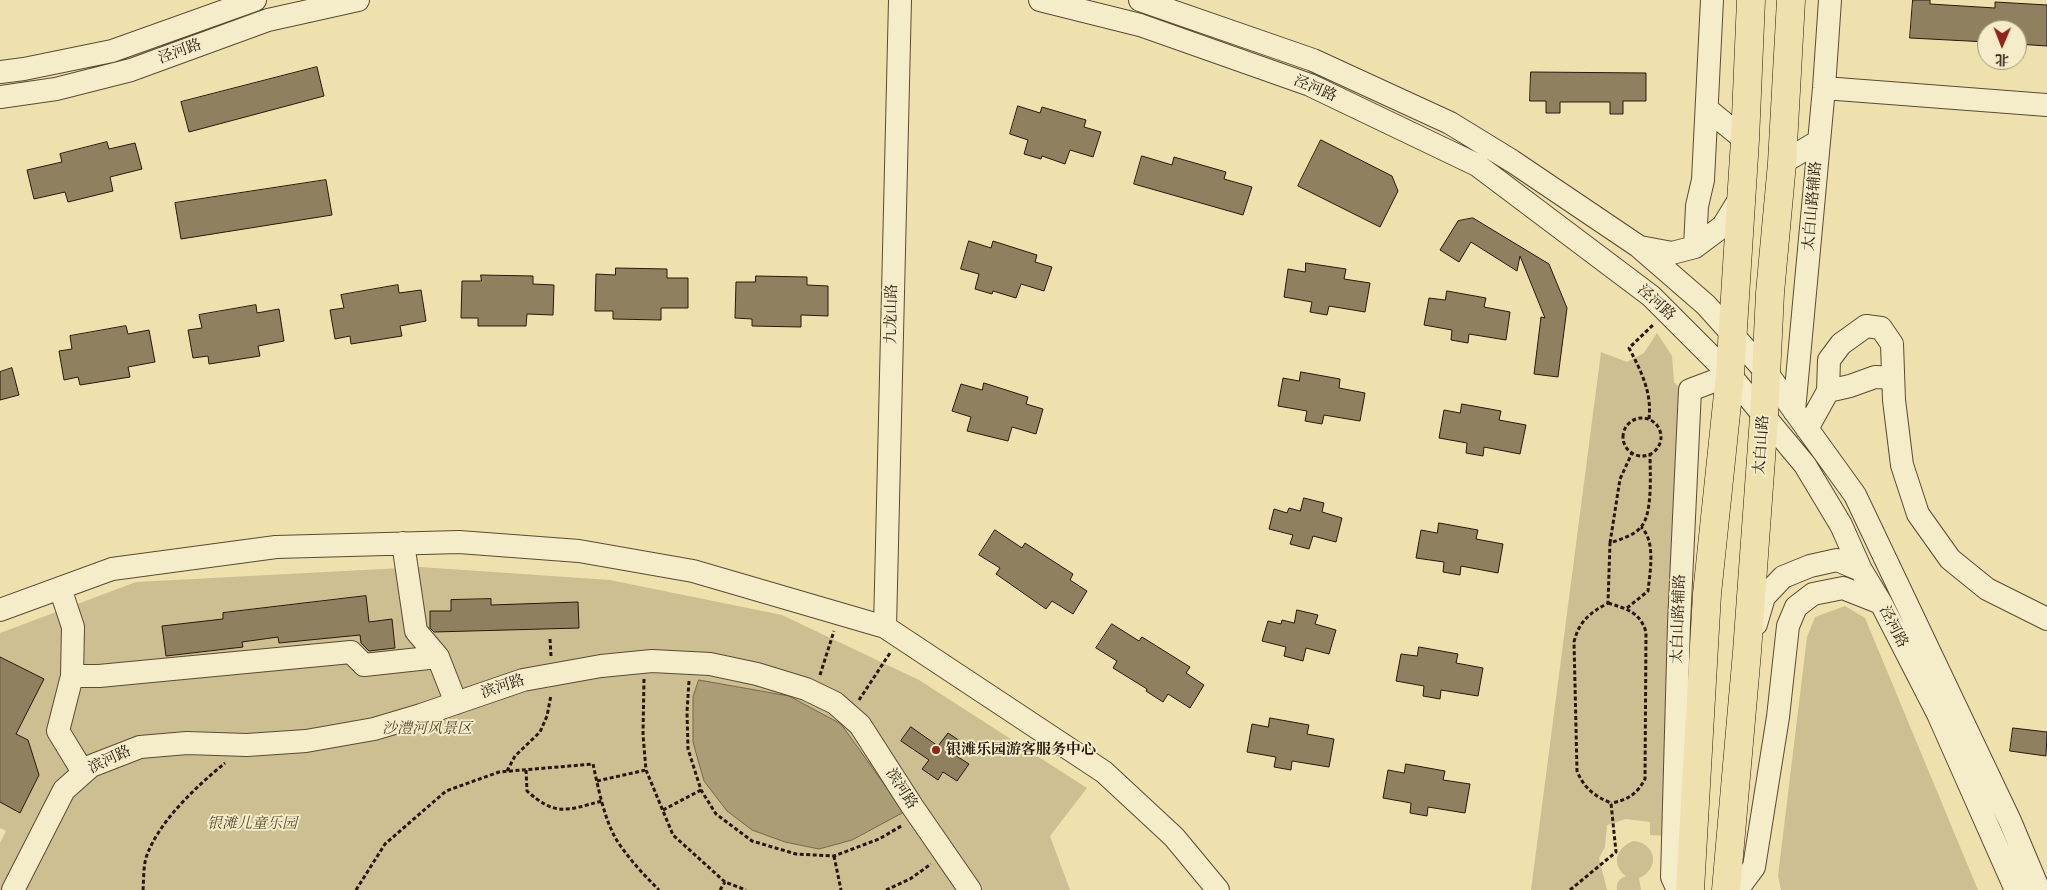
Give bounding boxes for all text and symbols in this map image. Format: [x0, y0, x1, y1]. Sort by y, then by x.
north arrow [1977, 20, 2027, 70]
street label: 泾河路 [156, 36, 204, 68]
text: 北 [1995, 51, 2009, 68]
street label: 泾河路 [1291, 72, 1339, 106]
street label: 太白山路辅路 [1800, 160, 1826, 252]
street label: 泾河路 [1633, 281, 1679, 325]
street label: 九龙山路 [882, 284, 902, 344]
street label: 太白山路 [1751, 414, 1773, 476]
street label: 太白山路辅路 [1668, 574, 1690, 664]
street label: 泾河路 [1875, 603, 1911, 651]
street label: 滨河路 [479, 671, 527, 703]
park label: 沙澧河风景区 [382, 720, 472, 738]
place label: 银滩乐园游客服务中心 [946, 741, 1096, 759]
street label: 滨河路 [86, 742, 134, 778]
marker: 银滩乐园游客服务中心 [930, 744, 942, 756]
street label: 滨河路 [881, 765, 921, 813]
park label: 银滩儿童乐园 [207, 815, 297, 833]

